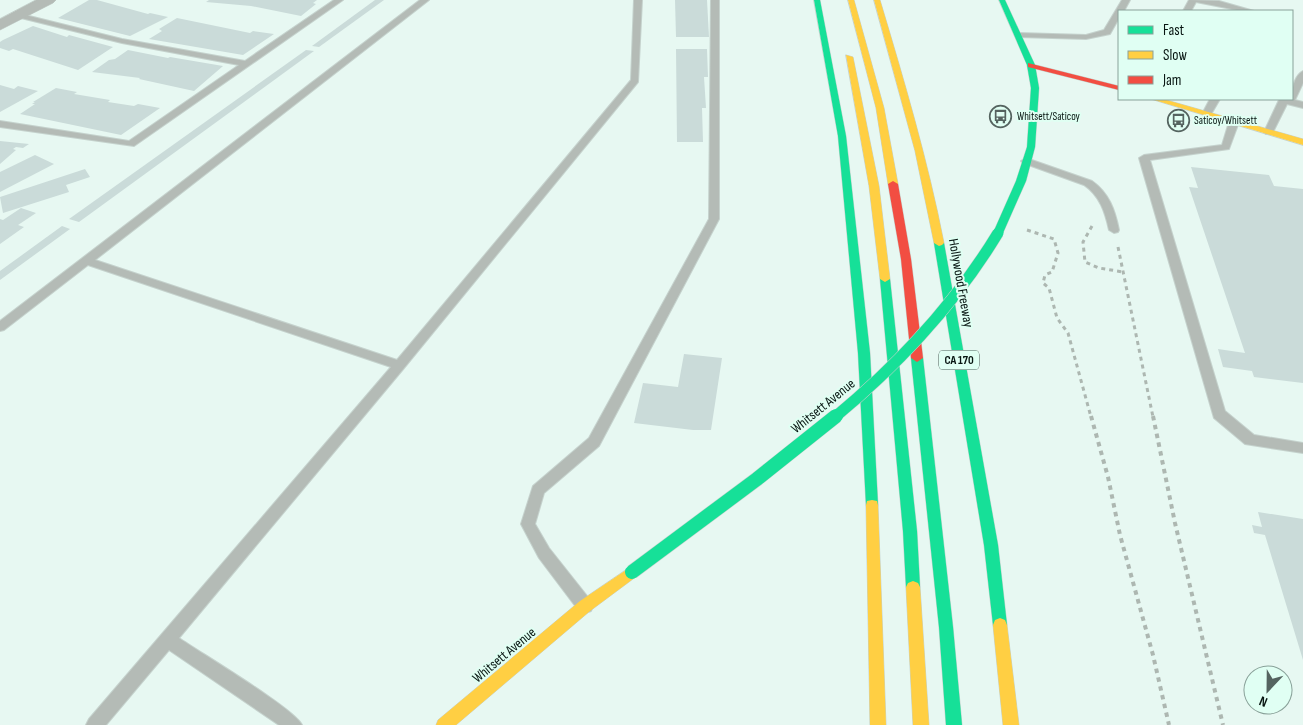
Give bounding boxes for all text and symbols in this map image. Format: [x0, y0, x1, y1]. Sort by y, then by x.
legend [1118, 10, 1293, 100]
text: Fast [1163, 21, 1185, 40]
text: Slow [1163, 46, 1187, 65]
text: Jam [1162, 71, 1181, 90]
bus stop icon: Whitsett/Saticoy [989, 104, 1013, 128]
bus stop icon: Saticoy/Whitsett [1166, 108, 1190, 132]
place label: Whitsett/Saticoy [1017, 110, 1081, 123]
place label: Saticoy/Whitsett [1194, 114, 1258, 127]
street label: Hollywood Freeway [945, 237, 977, 329]
road number: CA 170 [939, 350, 979, 370]
street label: Whitsett Avenue [788, 375, 858, 437]
street label: Whitsett Avenue [469, 624, 539, 686]
north arrow [1243, 665, 1293, 715]
text: N [1257, 692, 1270, 711]

